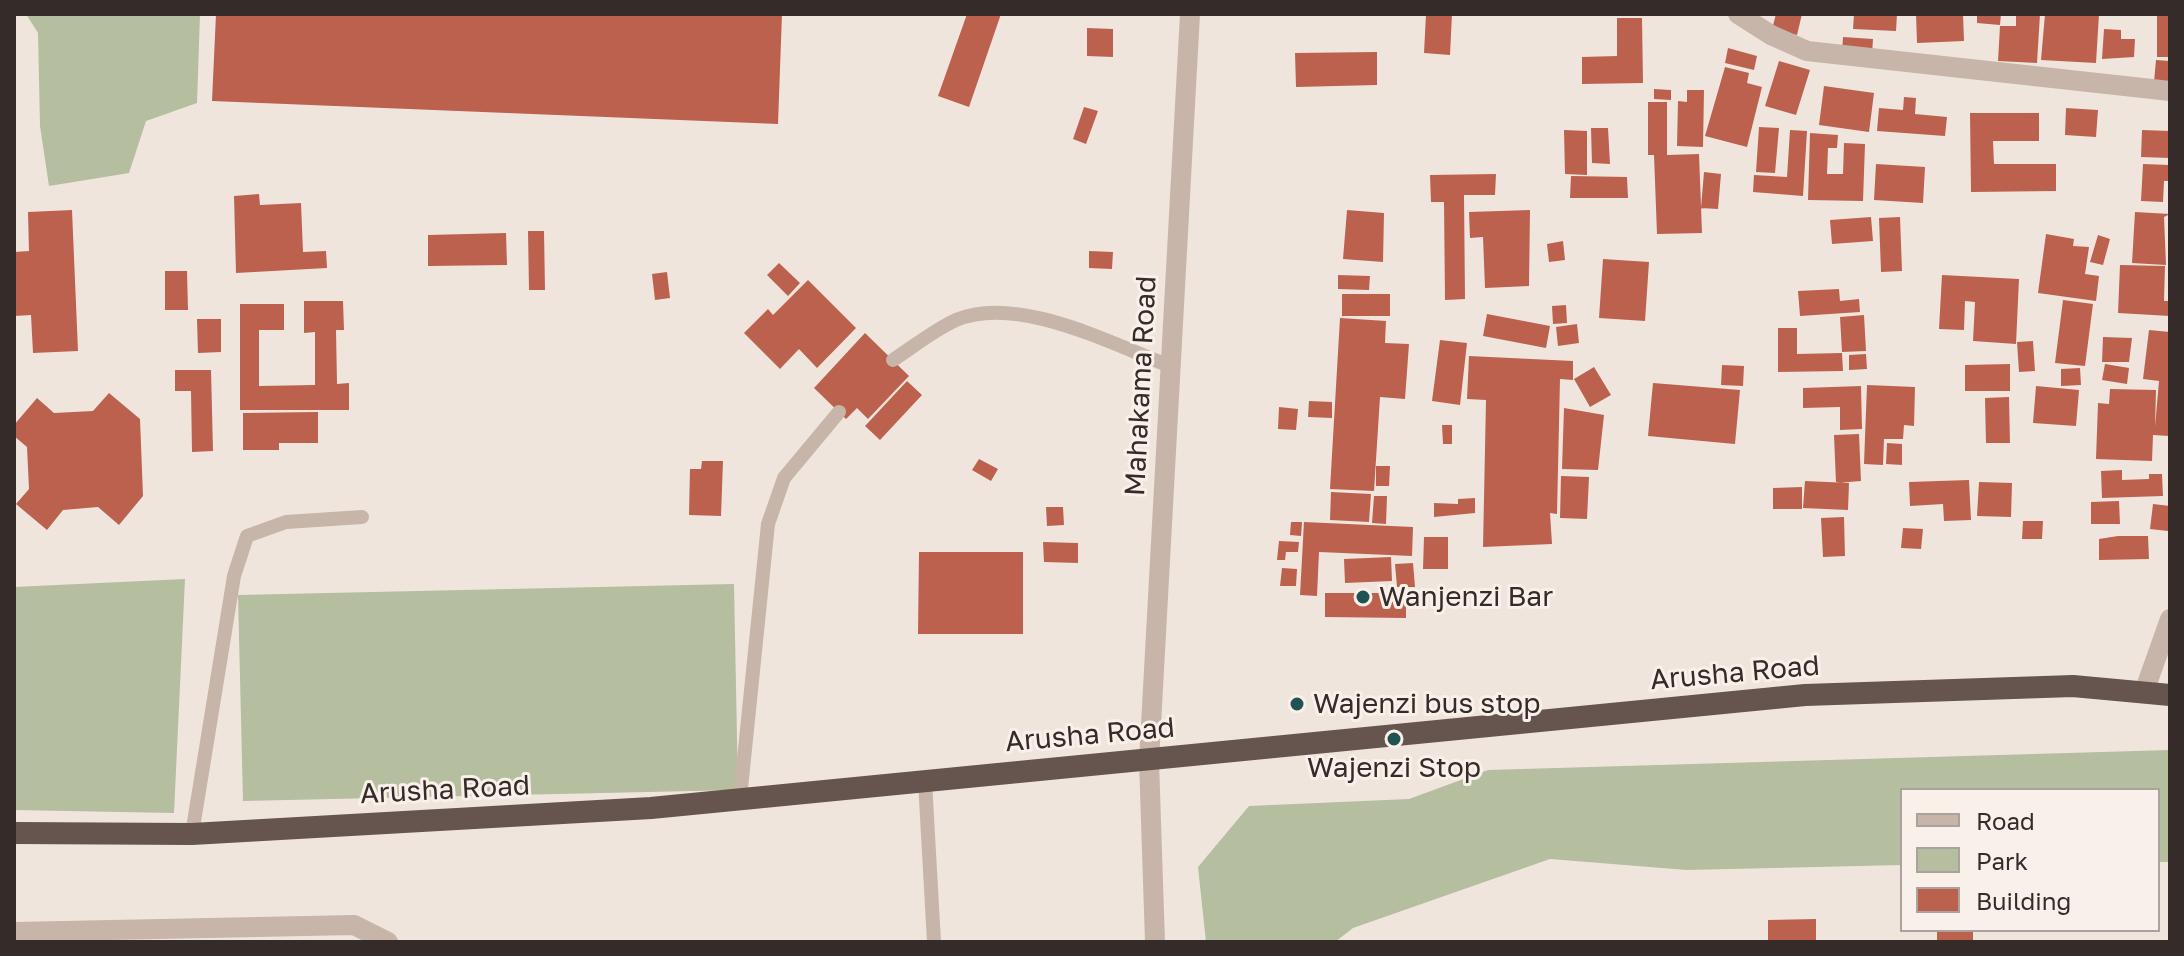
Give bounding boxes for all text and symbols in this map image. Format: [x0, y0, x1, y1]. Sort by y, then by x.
street label: Mahakama Road [1118, 275, 1164, 497]
place label: Wanjenzi Bar [1379, 580, 1553, 614]
marker: Wanjenzi Bar [1354, 588, 1372, 606]
street label: Arusha Road [1649, 649, 1821, 697]
place label: Wajenzi bus stop [1313, 687, 1540, 721]
marker: Wajenzi bus stop [1288, 695, 1306, 713]
street label: Arusha Road [1004, 711, 1176, 759]
marker: Wajenzi Stop [1385, 730, 1403, 748]
place label: Wajenzi Stop [1307, 751, 1481, 785]
street label: Arusha Road [359, 769, 531, 811]
legend [1900, 788, 2160, 932]
text: Road [1976, 806, 2035, 835]
text: Park [1976, 846, 2028, 875]
text: Building [1976, 886, 2071, 915]

